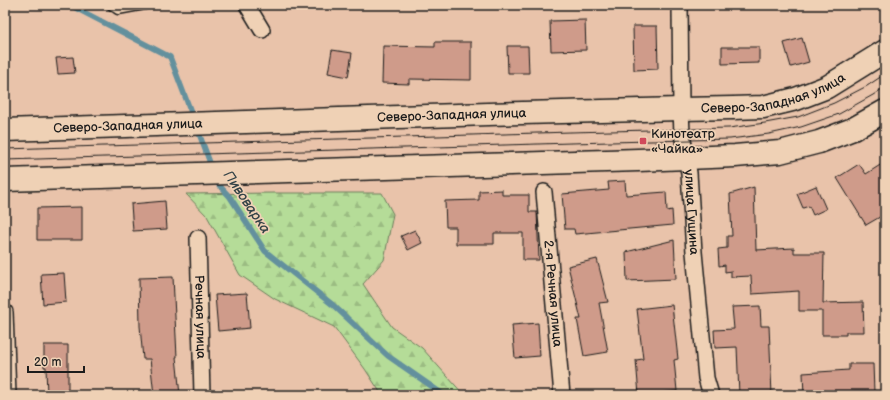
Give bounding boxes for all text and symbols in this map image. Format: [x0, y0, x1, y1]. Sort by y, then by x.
street label: Северо-Западная улица [701, 69, 849, 117]
street label: Северо-Западная улица [377, 105, 527, 126]
street label: Северо-Западная улица [53, 115, 203, 136]
place label: Кинотеатр «Чайка» [651, 126, 716, 157]
marker: Кинотеатр «Чайка» [638, 136, 648, 146]
water label: Пивоварка [220, 167, 274, 237]
street label: улица Гущина [681, 168, 702, 256]
street label: 2-я Речная улица [540, 240, 566, 348]
street label: Речная улица [191, 275, 209, 359]
scale bar [28, 348, 84, 374]
text: 20 m [34, 355, 61, 370]

